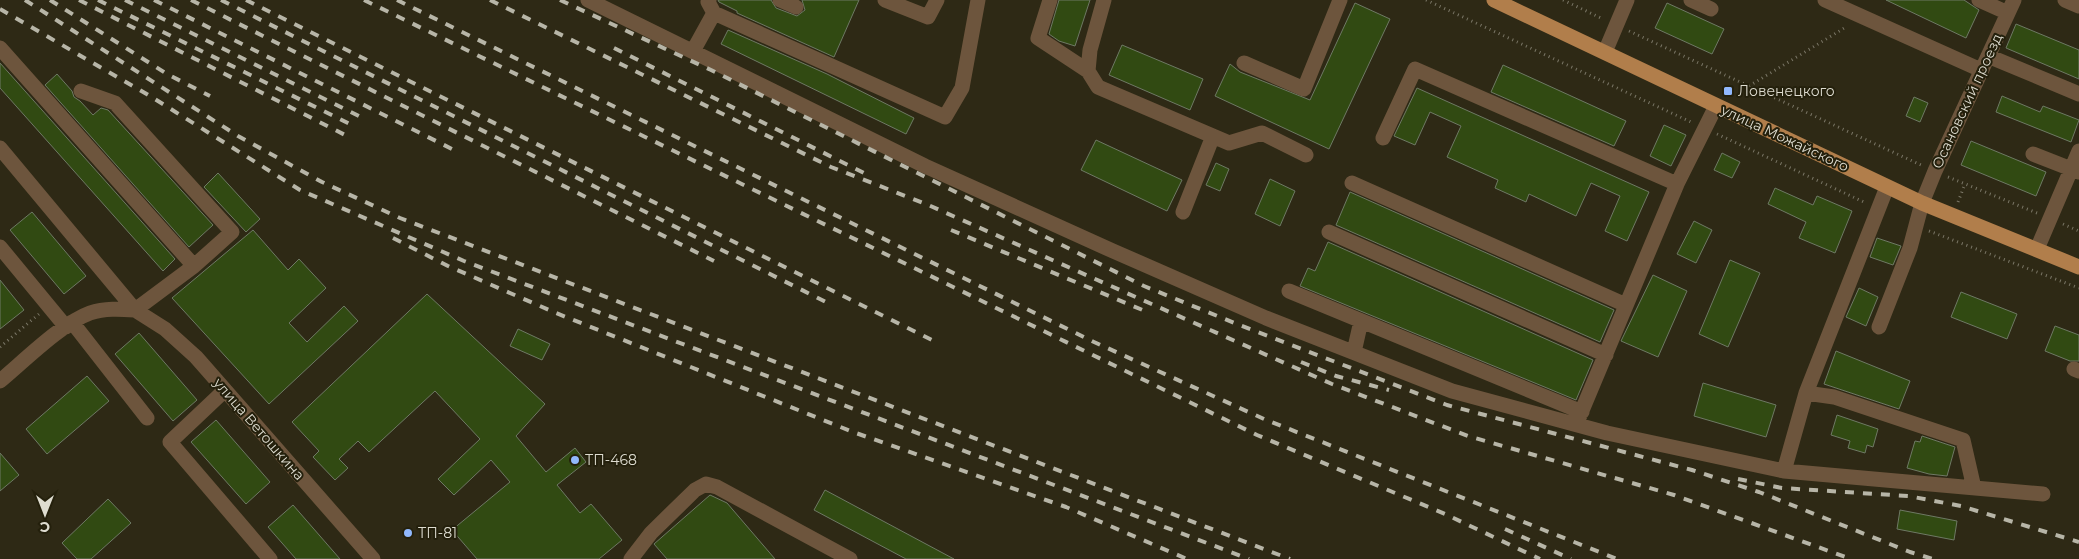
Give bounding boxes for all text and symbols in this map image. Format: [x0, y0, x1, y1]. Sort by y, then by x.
street label: Осановский проезд [1928, 31, 2006, 171]
place label: Ловенецкого [1738, 82, 1835, 100]
marker: Ловенецкого [1722, 85, 1734, 97]
street label: улица Можайского [1717, 100, 1852, 175]
street label: улица Ветошкина [209, 373, 308, 484]
place label: ТП-468 [585, 451, 637, 469]
marker: ТП-468 [569, 454, 581, 466]
north arrow [20, 489, 70, 539]
text: С [40, 518, 50, 536]
place label: ТП-81 [418, 524, 457, 542]
marker: ТП-81 [402, 527, 414, 539]

